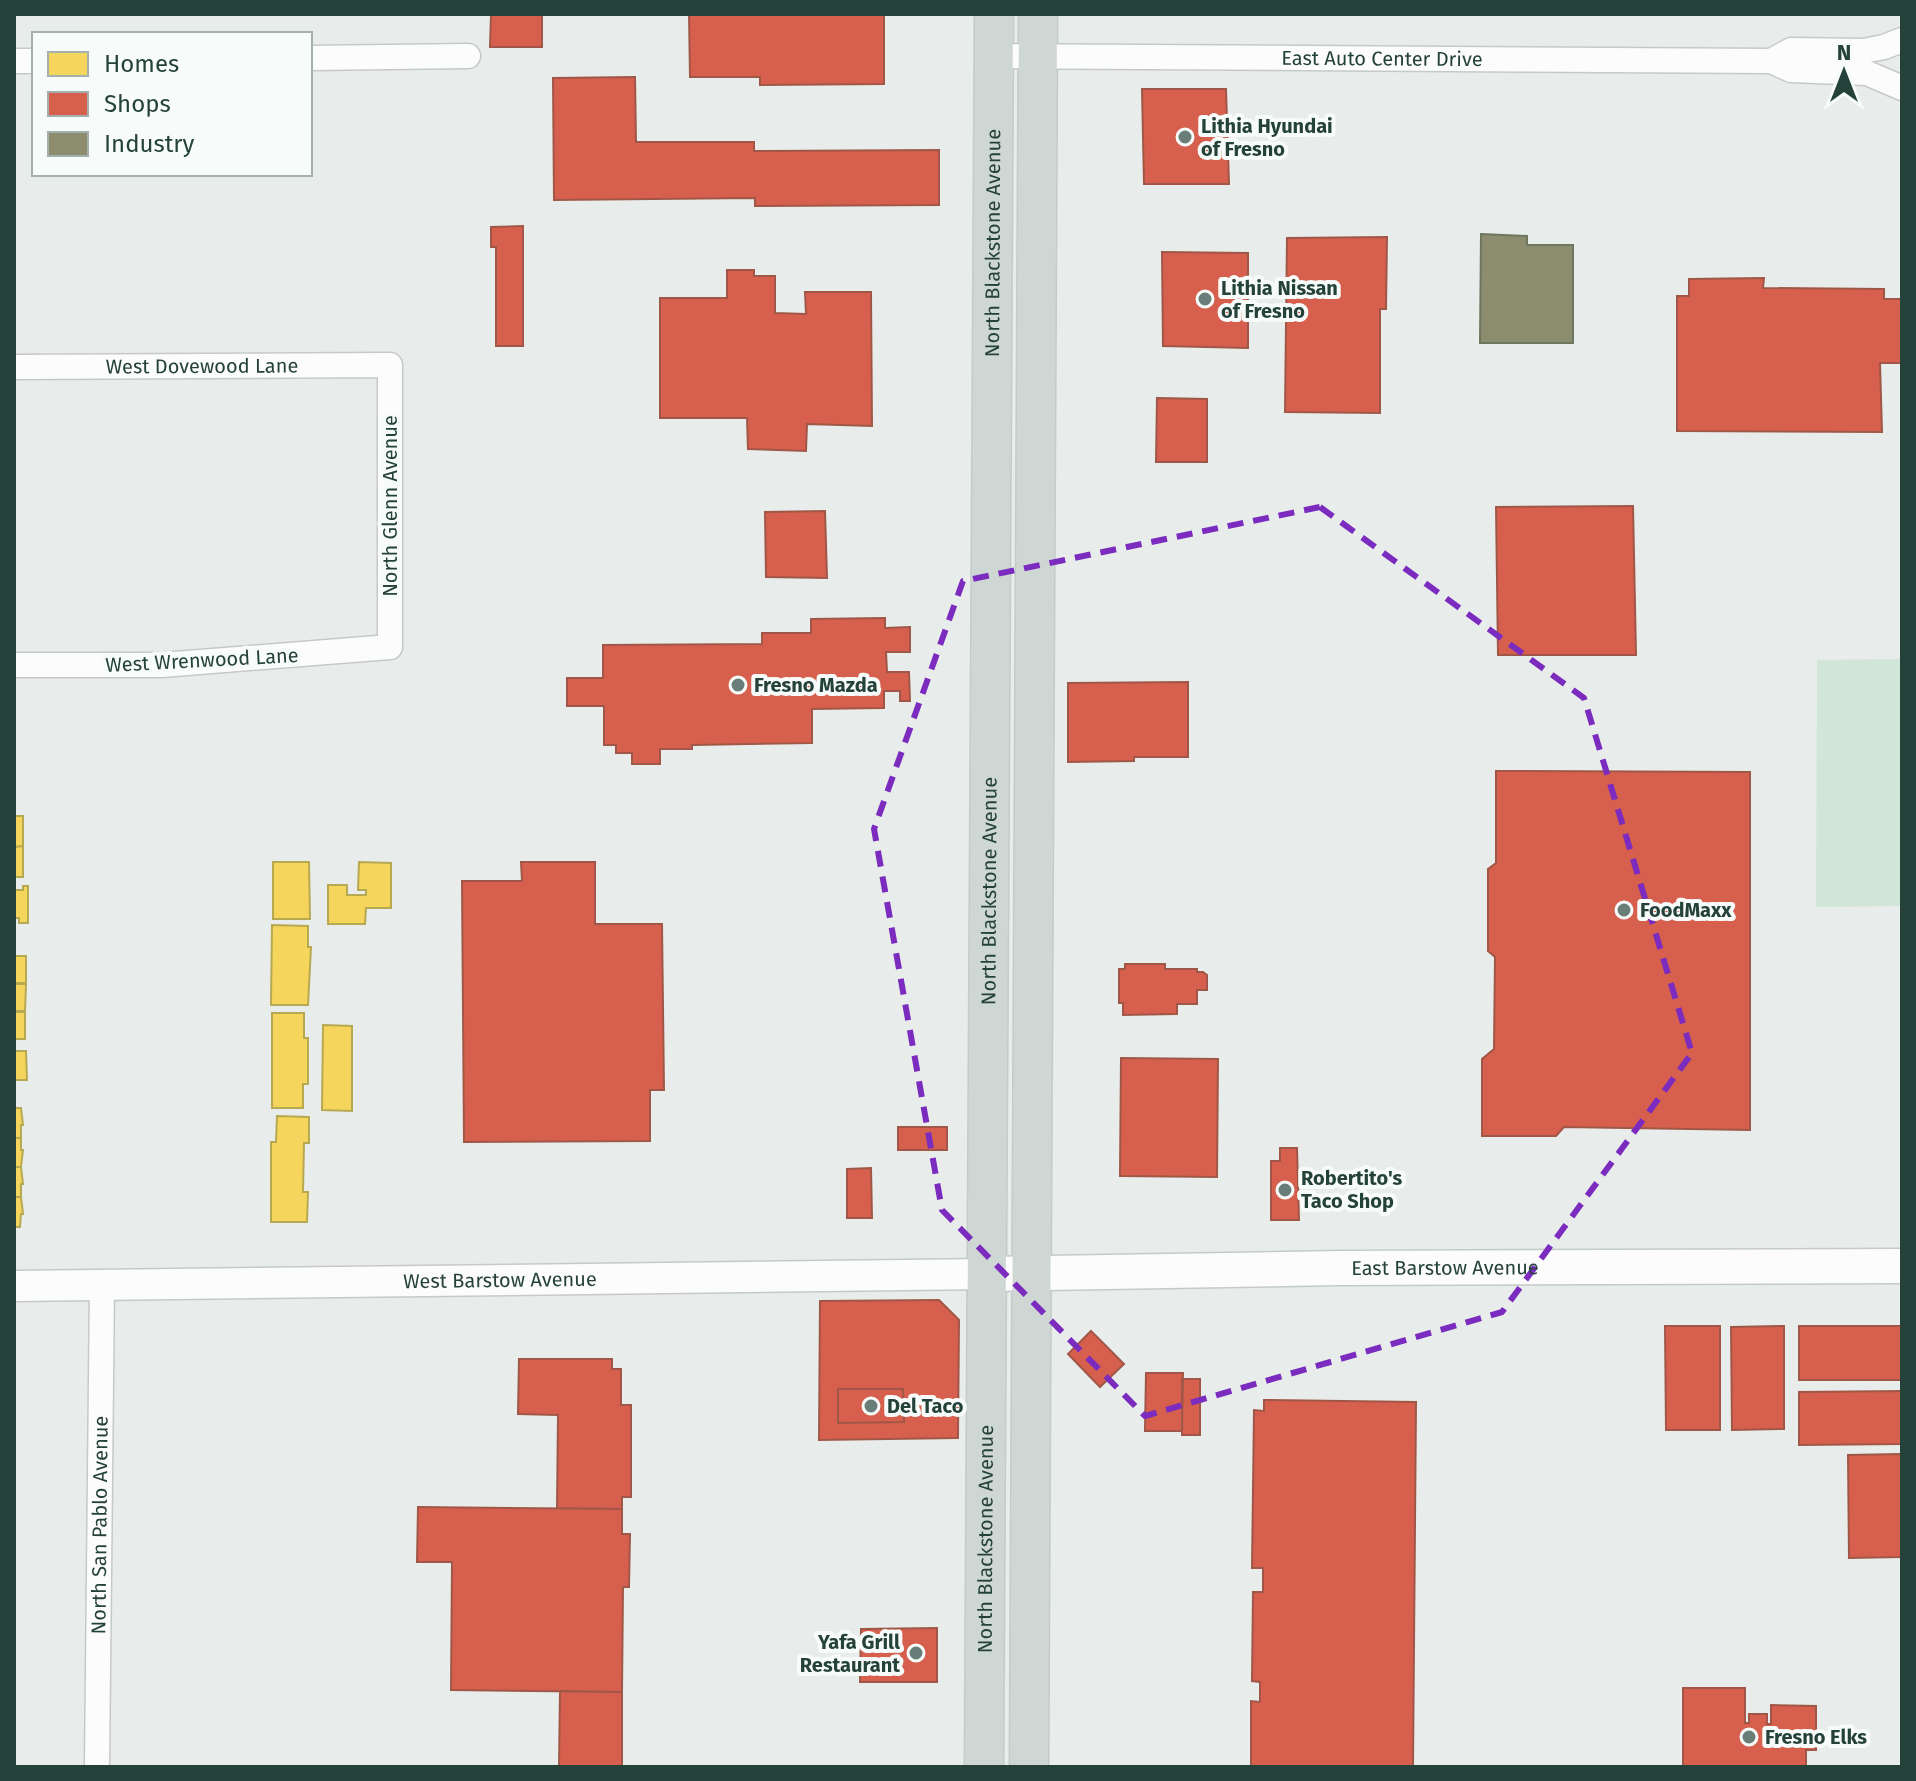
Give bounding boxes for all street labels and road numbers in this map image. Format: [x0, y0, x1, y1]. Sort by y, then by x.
street label: East Auto Center Drive [1281, 46, 1483, 71]
street label: North Blackstone Avenue [980, 129, 1005, 357]
street label: West Dovewood Lane [106, 353, 298, 379]
street label: North Glenn Avenue [378, 415, 402, 597]
street label: West Wrenwood Lane [105, 643, 299, 677]
street label: North Blackstone Avenue [976, 777, 1002, 1005]
street label: East Barstow Avenue [1351, 1255, 1539, 1280]
street label: West Barstow Avenue [403, 1267, 597, 1293]
street label: North San Pablo Avenue [86, 1416, 113, 1634]
street label: North Blackstone Avenue [973, 1425, 998, 1653]

